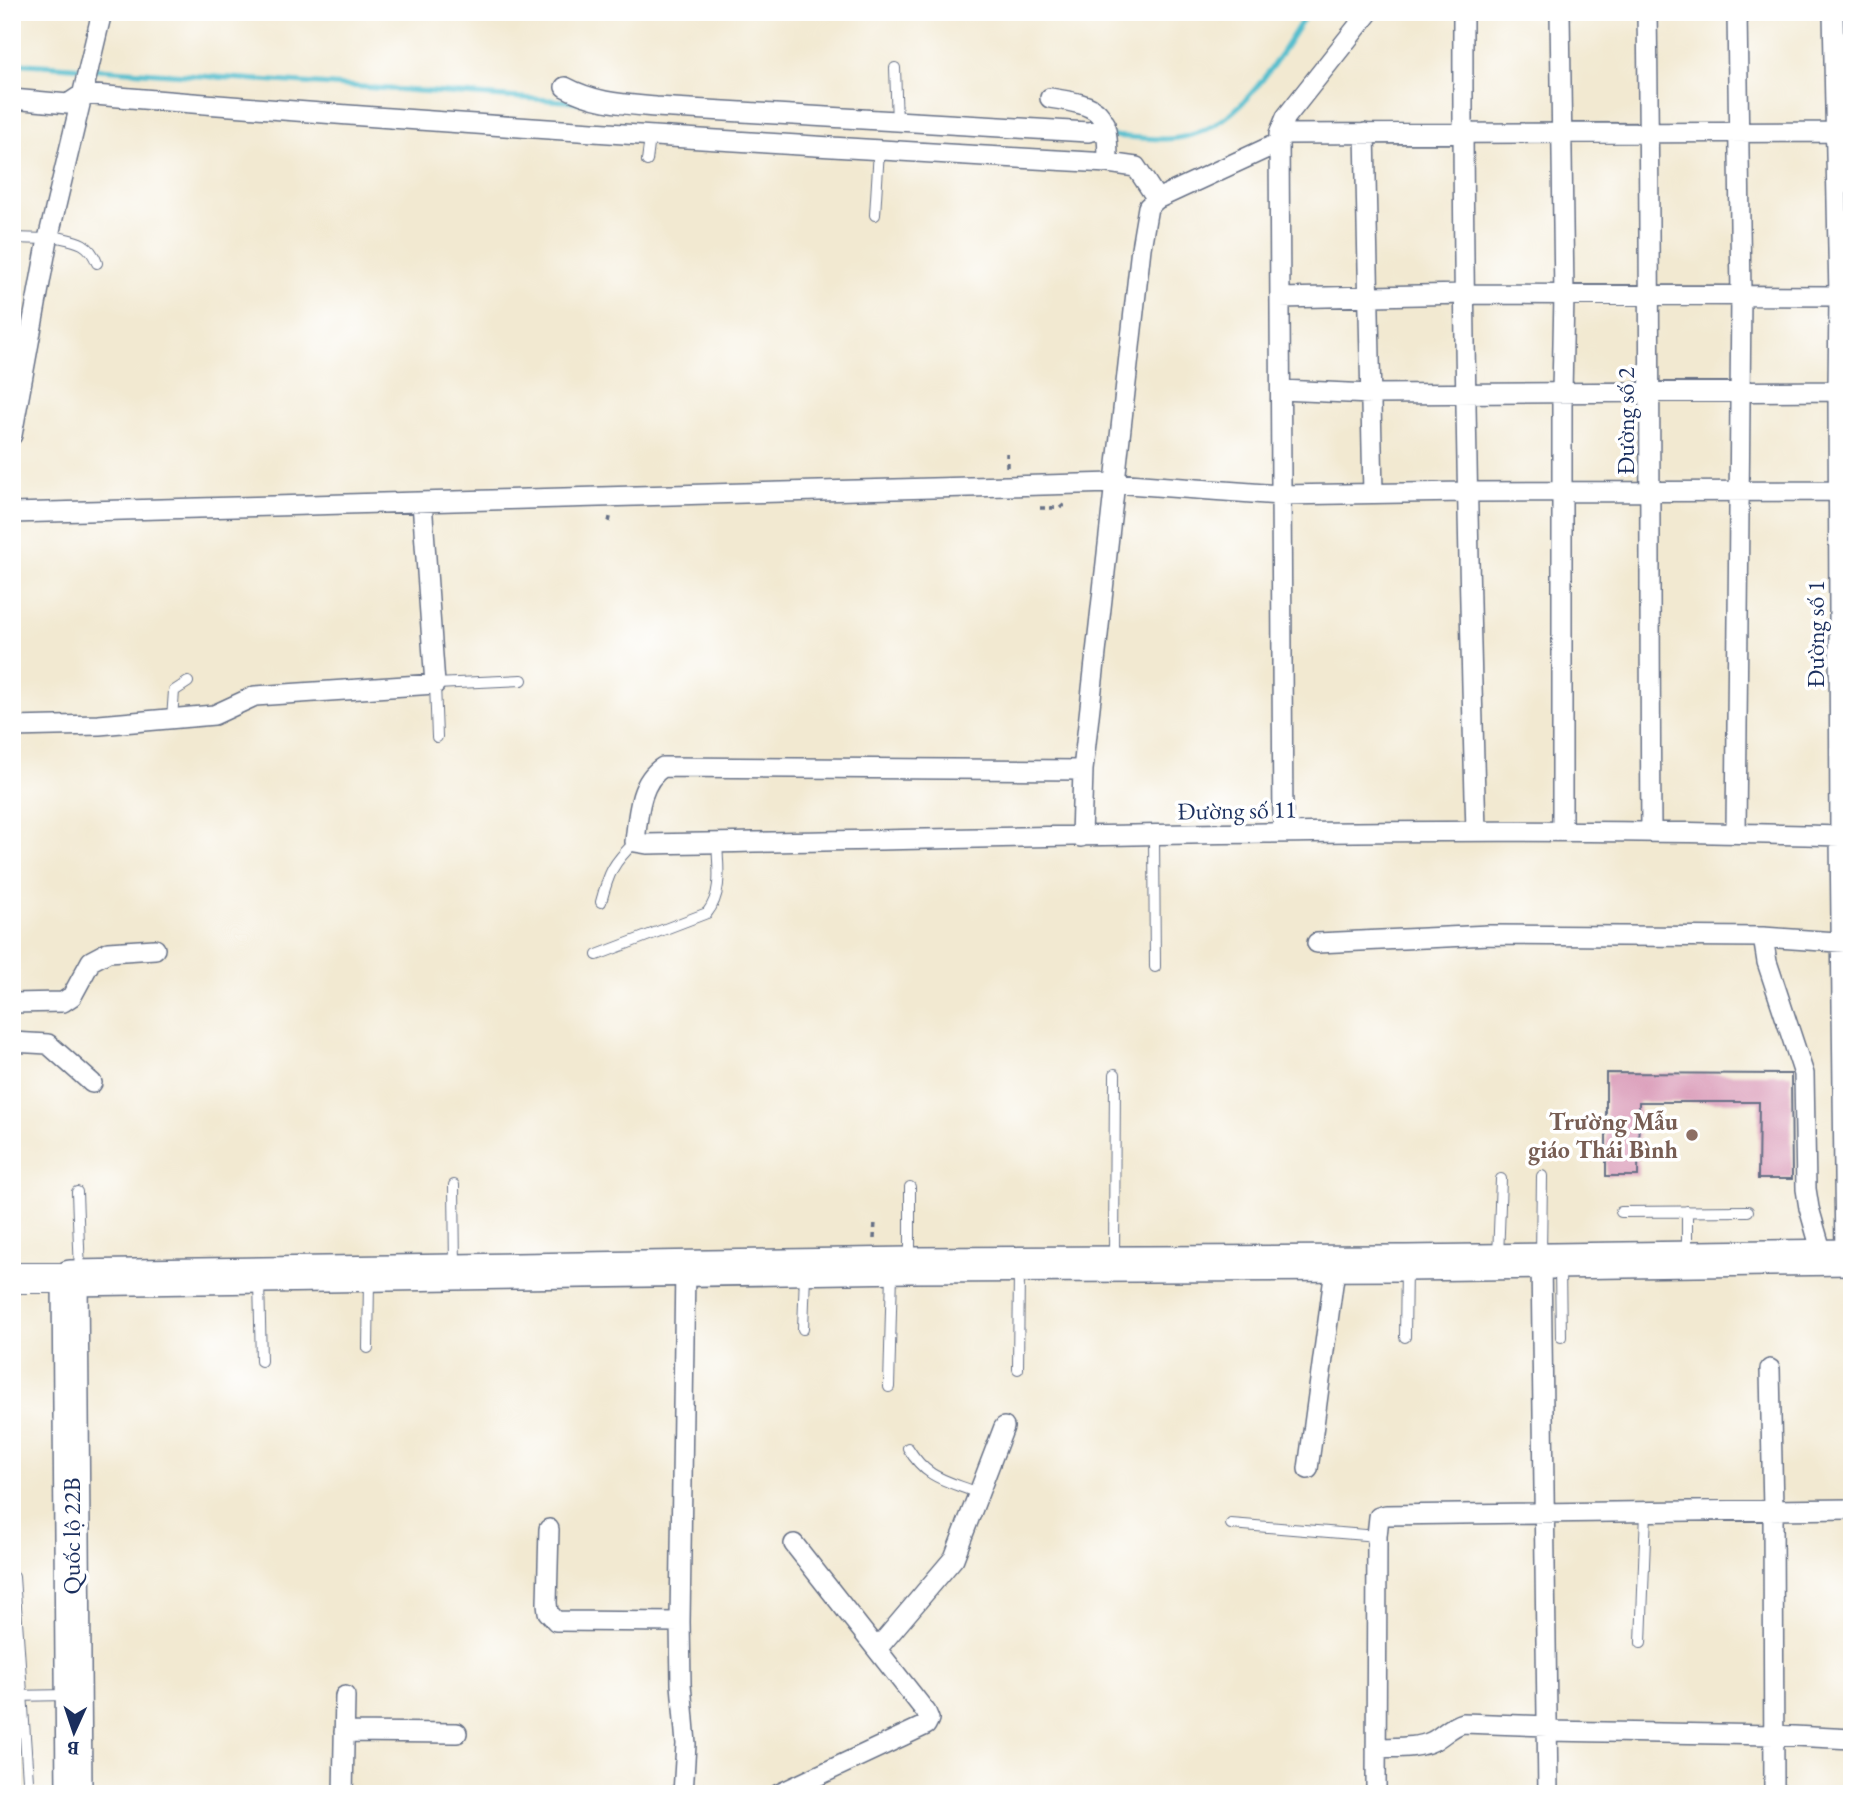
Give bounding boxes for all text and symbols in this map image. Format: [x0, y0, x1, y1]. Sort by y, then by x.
street label: Đường số 2 [1610, 367, 1641, 475]
street label: Đường số 1 [1800, 580, 1831, 688]
street label: Đường số 11 [1177, 793, 1297, 827]
place label: Trường Mẫu giáo Thái Bình [1528, 1106, 1679, 1166]
marker: Trường Mẫu giáo Thái Bình [1684, 1127, 1700, 1143]
street label: Quốc lộ 22B [56, 1478, 87, 1594]
north arrow [38, 1698, 108, 1768]
text: B [66, 1736, 80, 1761]

